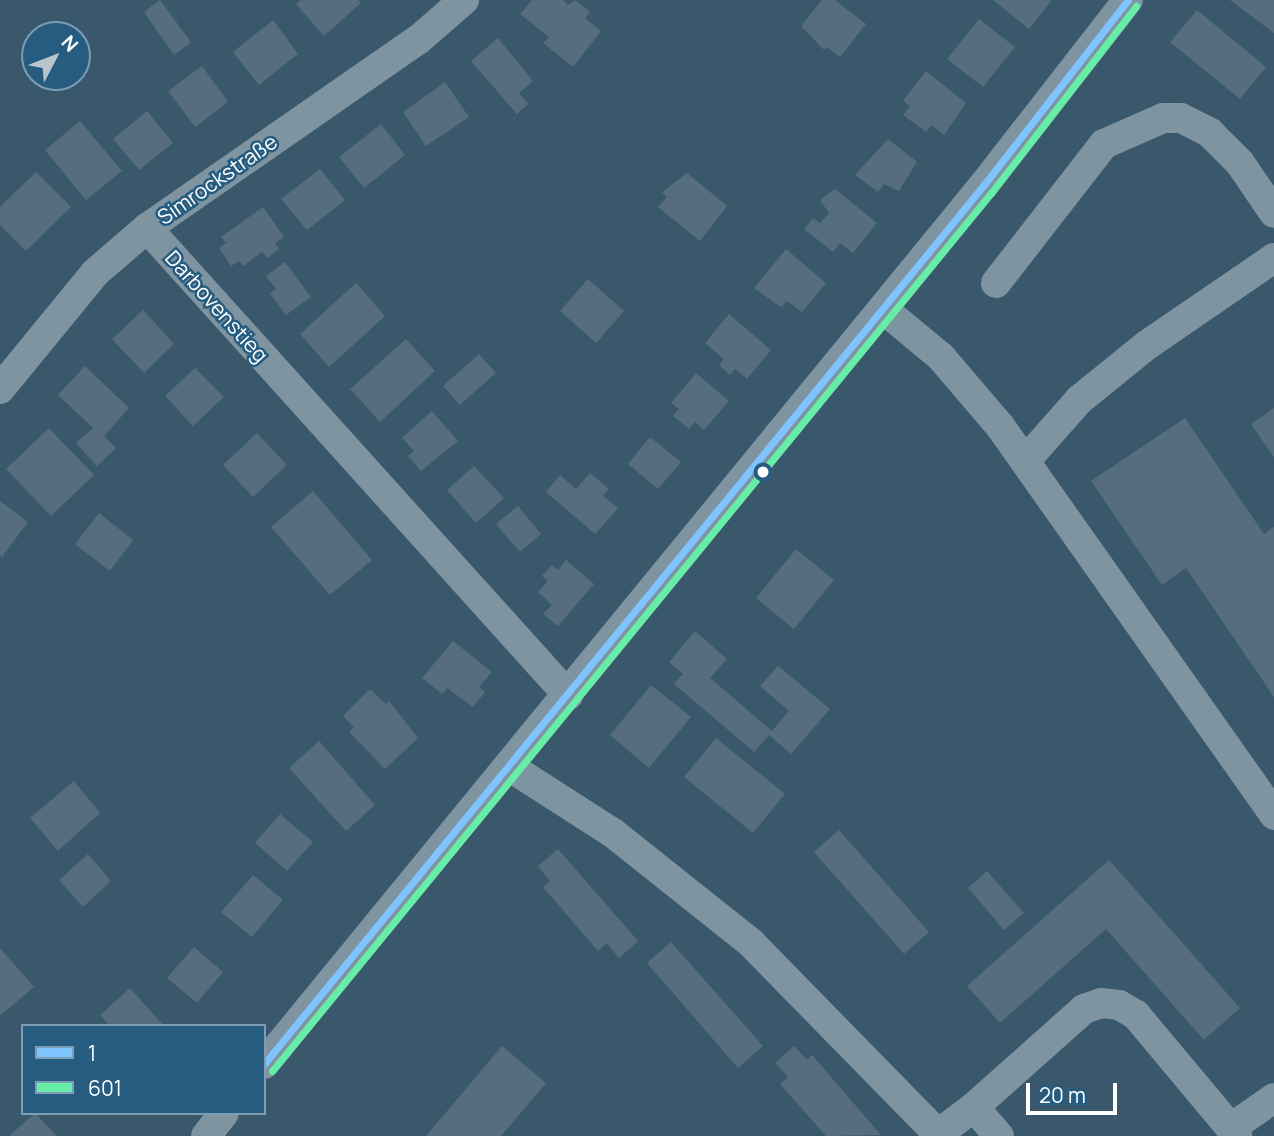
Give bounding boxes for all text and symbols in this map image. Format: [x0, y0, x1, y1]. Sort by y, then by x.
north arrow [21, 21, 91, 91]
text: N [56, 30, 84, 57]
street label: Simrockstraße [152, 128, 282, 230]
street label: Darbovenstieg [160, 245, 274, 367]
unlabelled marker [756, 465, 770, 479]
legend [21, 1024, 266, 1115]
text: 1 [88, 1039, 96, 1067]
scale bar [1029, 1070, 1120, 1114]
text: 601 [88, 1074, 122, 1102]
text: 20 m [1039, 1081, 1086, 1109]

